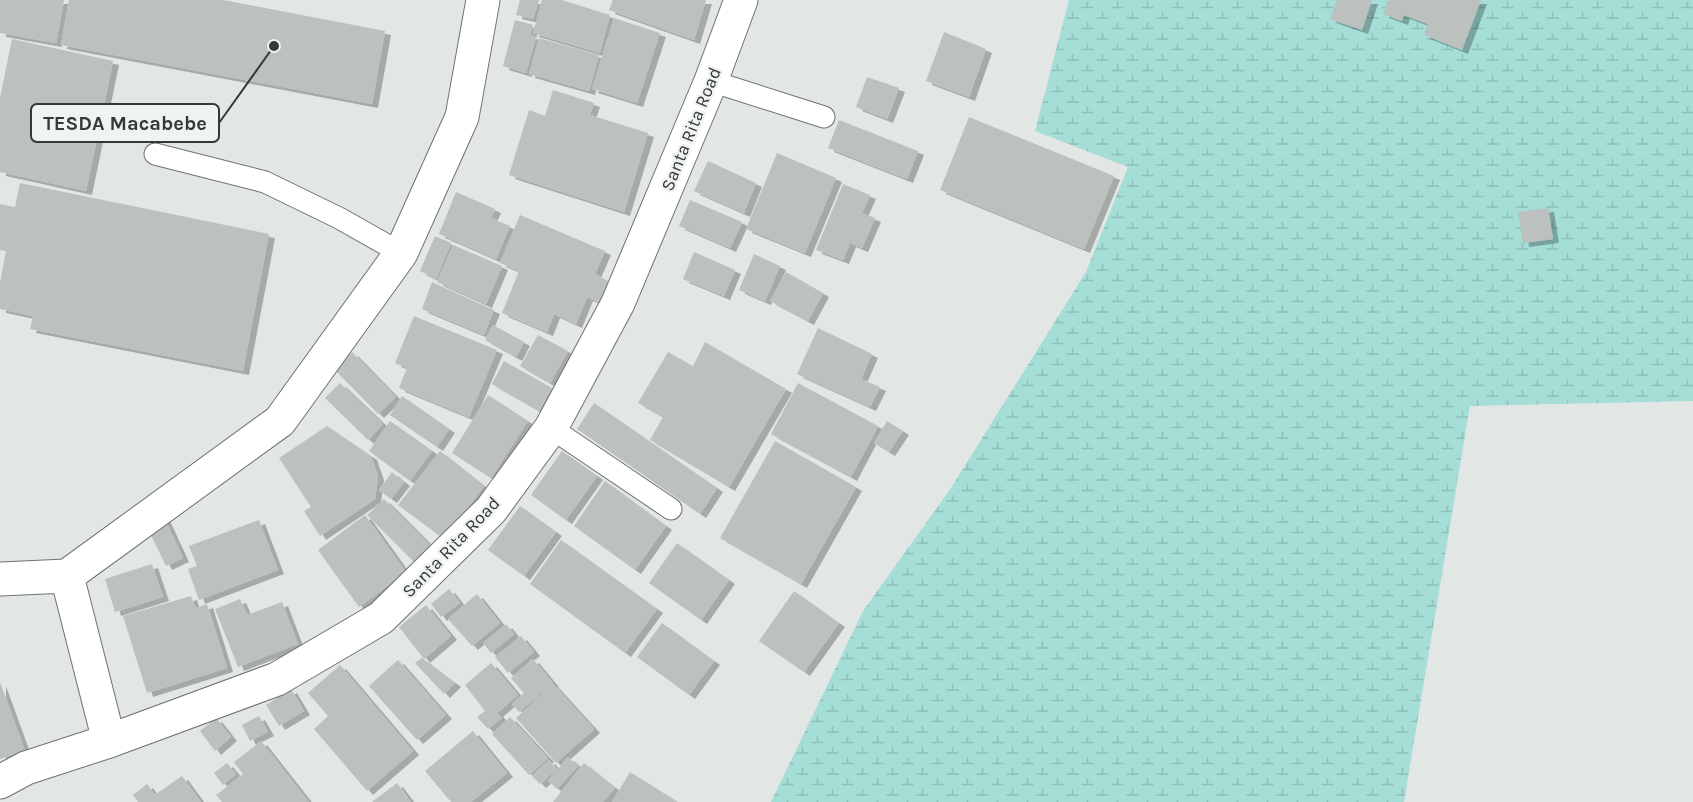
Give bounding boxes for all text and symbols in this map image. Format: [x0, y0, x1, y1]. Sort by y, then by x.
street label: Santa Rita Road [656, 64, 726, 194]
callout: TESDA Macabebe [31, 104, 219, 142]
text: TESDA Macabebe [43, 112, 207, 135]
street label: Santa Rita Road [397, 492, 505, 602]

